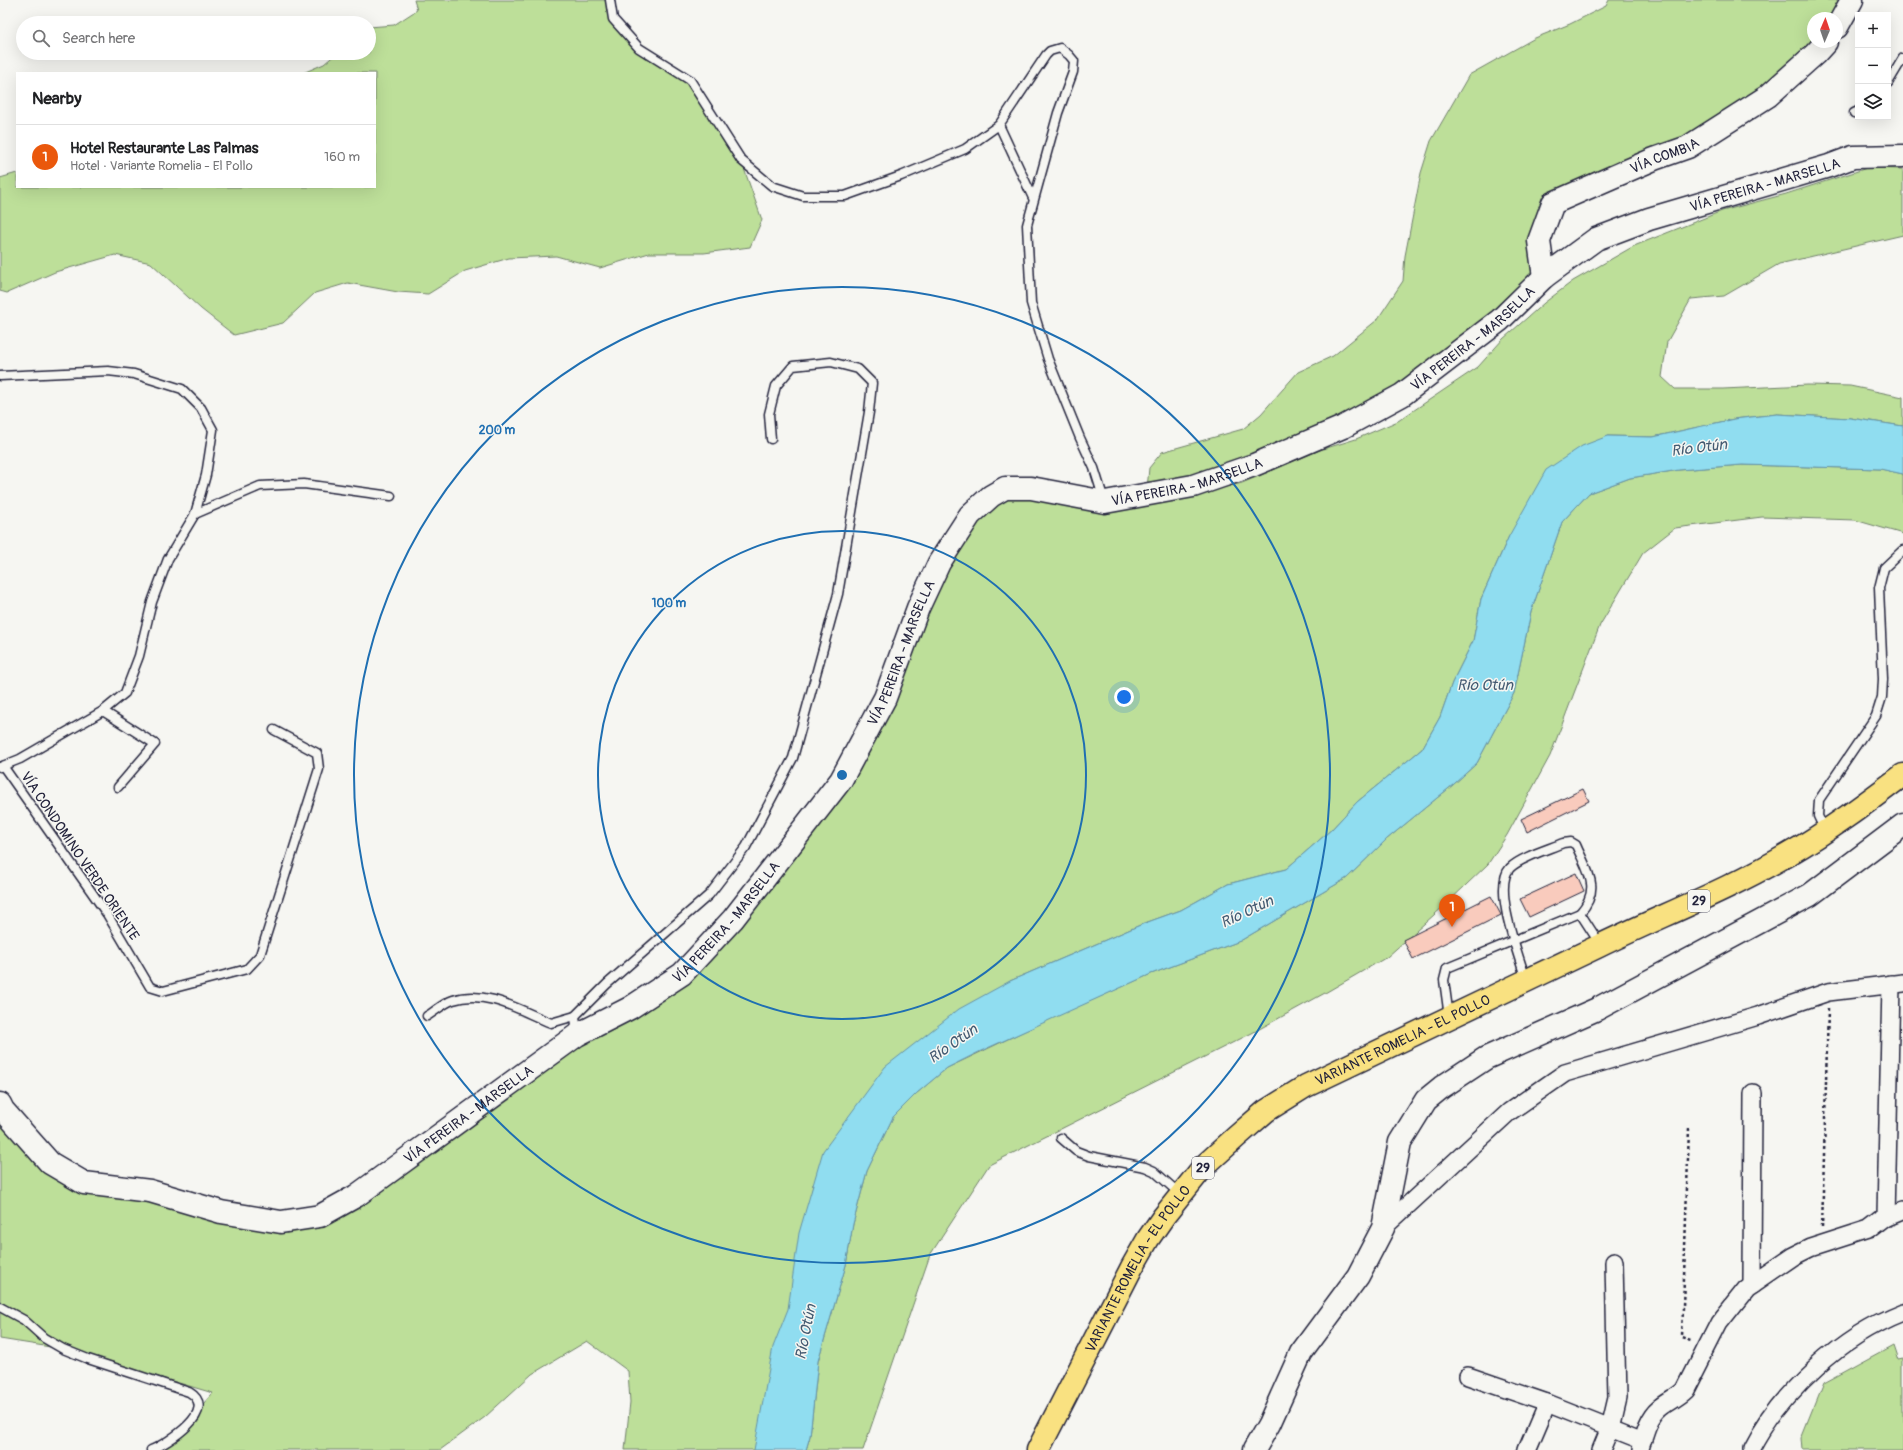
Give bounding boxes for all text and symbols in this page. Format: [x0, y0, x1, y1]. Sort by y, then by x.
north arrow [1807, 12, 1843, 48]
map controls [1855, 12, 1891, 120]
button: + [1855, 12, 1891, 48]
search box [16, 16, 376, 60]
icon: search [30, 27, 52, 49]
text: Search here [62, 29, 135, 48]
button: − [1855, 48, 1891, 84]
button: layers [1855, 84, 1891, 120]
text: Nearby [32, 88, 81, 109]
street label: VÍA COMBIA [1627, 134, 1702, 177]
text: Hotel Restaurante Las Palmas [70, 139, 258, 158]
text: 1 [42, 149, 48, 165]
text: 160 m [324, 149, 360, 165]
street label: VÍA PEREIRA - MARSELLA [1688, 154, 1842, 215]
text: Hotel · Variante Romelia - El Pollo [70, 158, 253, 174]
street label: VÍA PEREIRA - MARSELLA [1407, 282, 1538, 394]
text: 200 m [479, 423, 516, 438]
water label: Río Otún [1670, 435, 1729, 461]
street label: VÍA PEREIRA - MARSELLA [1110, 454, 1265, 509]
street label: VÍA PEREIRA - MARSELLA [863, 577, 938, 728]
text: 100 m [652, 596, 687, 611]
water label: Río Otún [1457, 676, 1515, 695]
your location [1114, 687, 1134, 707]
street label: VÍA CONDOMINO VERDE ORIENTE [17, 768, 144, 944]
centre of rings [835, 768, 849, 782]
street label: VÍA PEREIRA - MARSELLA [669, 858, 783, 987]
road number: 29 [1688, 890, 1710, 912]
water label: Río Otún [1218, 891, 1278, 932]
pin: 1 [1439, 894, 1465, 927]
street label: VARIANTE ROMELIA - EL POLLO [1312, 991, 1493, 1089]
water label: Río Otún [925, 1019, 983, 1068]
street label: VÍA PEREIRA - MARSELLA [400, 1061, 536, 1167]
road number: 29 [1192, 1157, 1214, 1179]
street label: VARIANTE ROMELIA - EL POLLO [1081, 1182, 1194, 1355]
water label: Río Otún [791, 1301, 821, 1361]

